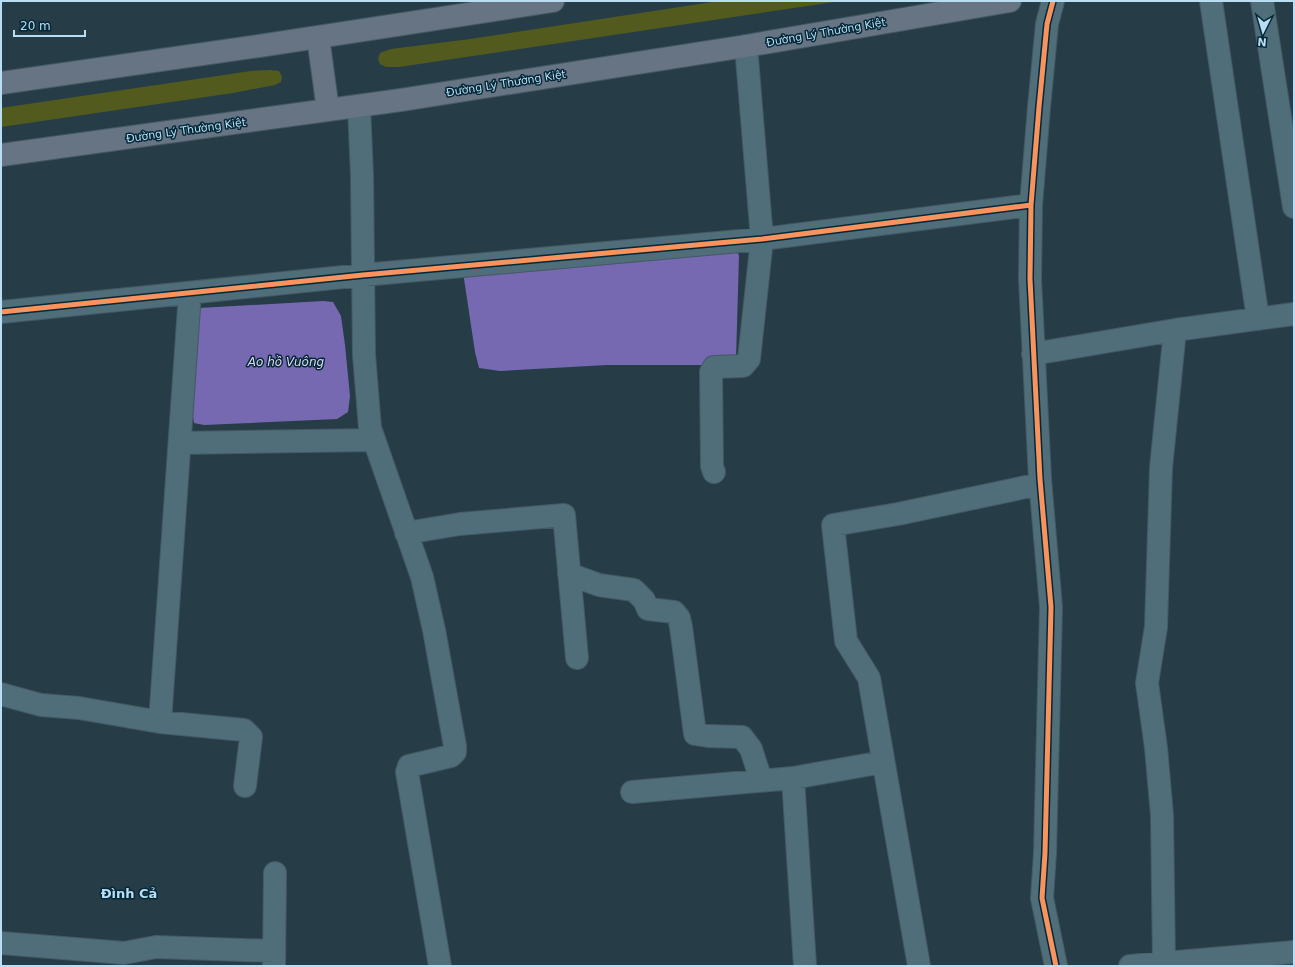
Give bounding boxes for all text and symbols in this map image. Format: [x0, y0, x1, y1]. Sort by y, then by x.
scale bar [14, 12, 85, 38]
north arrow [1243, 12, 1283, 52]
street label: Đường Lý Thường Kiệt [765, 15, 887, 49]
text: 20 m [20, 19, 51, 33]
text: N [1257, 35, 1267, 48]
street label: Đường Lý Thường Kiệt [445, 68, 568, 99]
street label: Đường Lý Thường Kiệt [125, 116, 248, 145]
water label: Ao hồ Vuông [247, 355, 325, 369]
district label: Đình Cả [101, 886, 157, 901]

